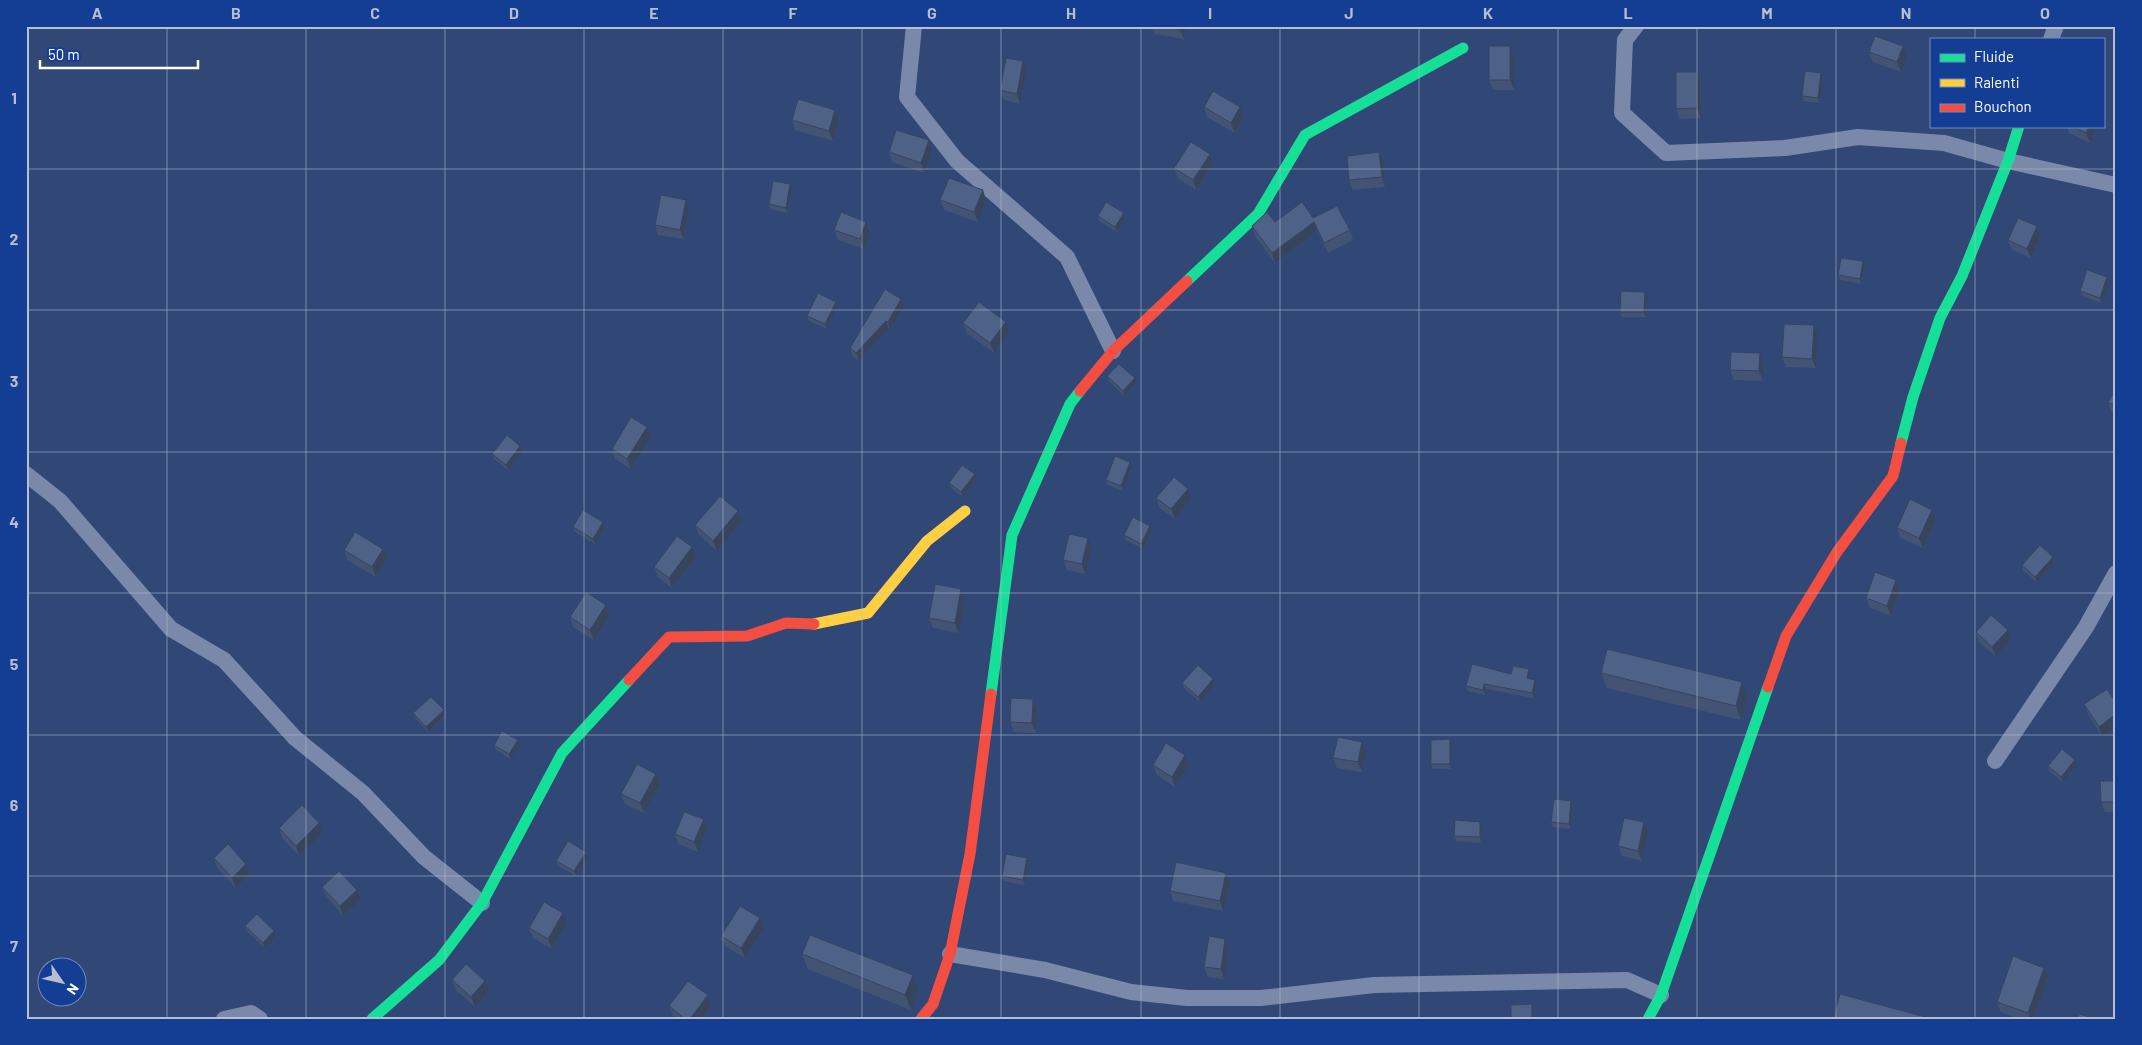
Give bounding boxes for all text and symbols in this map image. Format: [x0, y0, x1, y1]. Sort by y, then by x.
text: A [92, 3, 103, 22]
text: B [231, 3, 241, 22]
text: C [370, 3, 380, 22]
text: D [509, 3, 519, 22]
text: E [649, 3, 659, 22]
text: F [789, 3, 798, 22]
text: G [927, 3, 937, 22]
text: H [1066, 3, 1076, 22]
text: I [1208, 3, 1212, 22]
text: J [1344, 3, 1354, 22]
text: K [1483, 3, 1493, 22]
text: L [1623, 3, 1633, 22]
text: M [1761, 3, 1773, 22]
text: N [1901, 3, 1911, 22]
text: O [2040, 3, 2050, 22]
scale bar [40, 38, 198, 70]
legend [1930, 38, 2104, 128]
text: 50 m [48, 45, 80, 63]
text: Fluide [1974, 47, 2014, 65]
text: Ralenti [1974, 73, 2020, 91]
text: 1 [11, 88, 17, 107]
text: Bouchon [1974, 97, 2032, 115]
text: 2 [10, 229, 19, 248]
text: 3 [10, 371, 18, 390]
text: 4 [9, 512, 19, 531]
text: 5 [10, 654, 19, 673]
text: 6 [10, 795, 19, 814]
text: 7 [10, 936, 18, 955]
north arrow [38, 958, 88, 1008]
text: N [64, 981, 83, 998]

